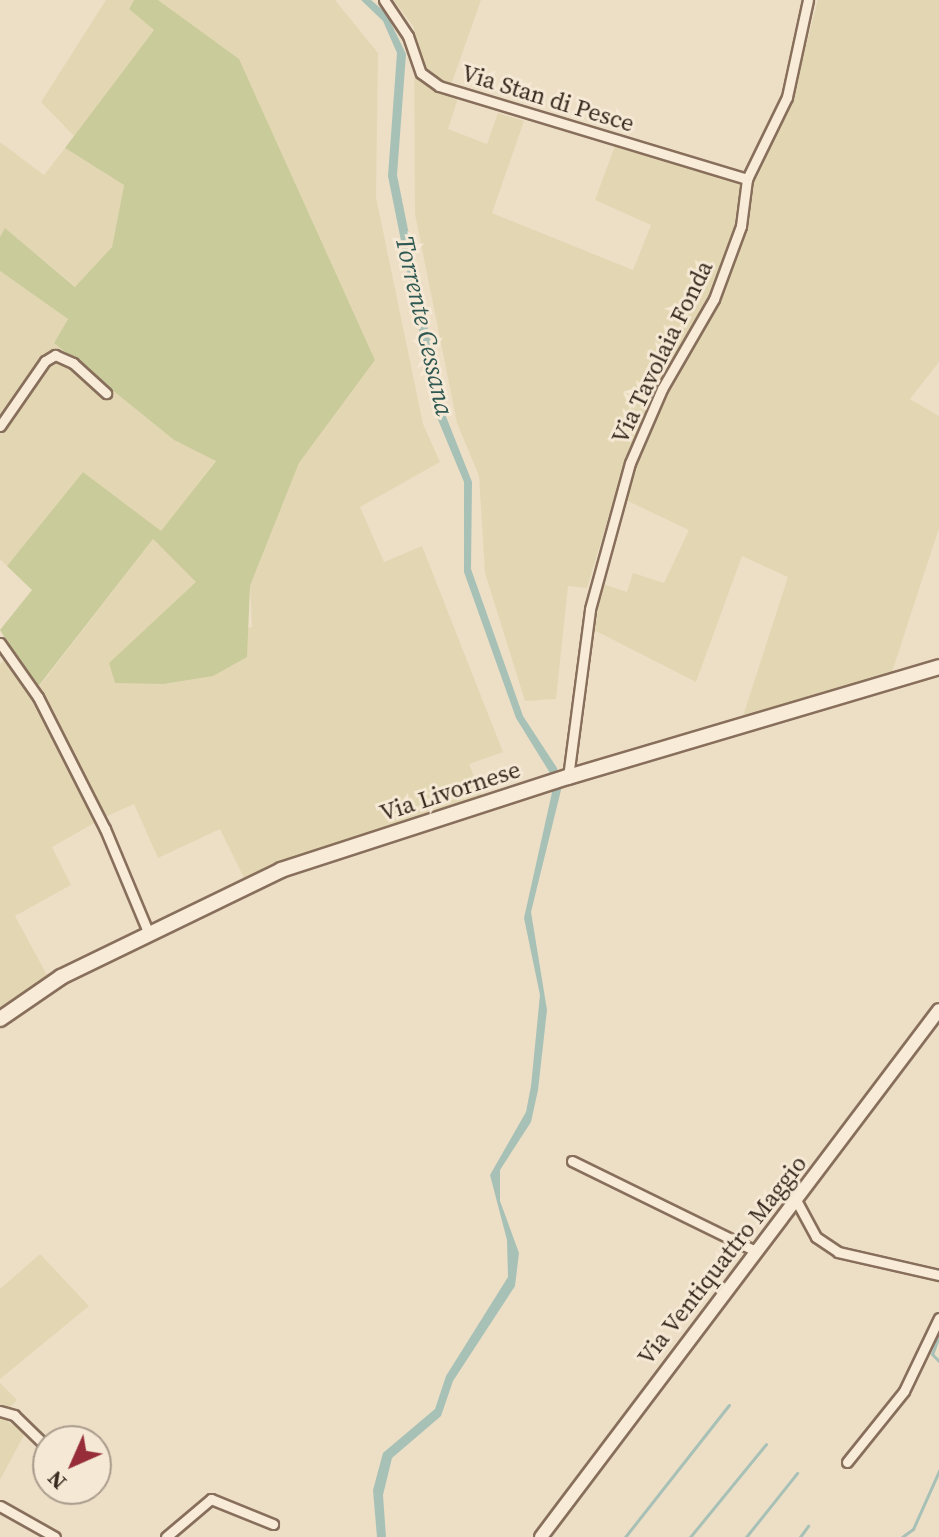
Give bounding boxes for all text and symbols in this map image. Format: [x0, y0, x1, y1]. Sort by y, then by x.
street label: Via Stan di Pesce [458, 58, 638, 138]
water label: Torrente Cessana [388, 233, 460, 419]
street label: Via Tavolaia Fonda [605, 256, 719, 448]
street label: Via Livornese [376, 755, 524, 827]
street label: Via Ventiquattro Maggio [631, 1149, 813, 1371]
north arrow [32, 1425, 112, 1505]
text: N [40, 1464, 73, 1497]

